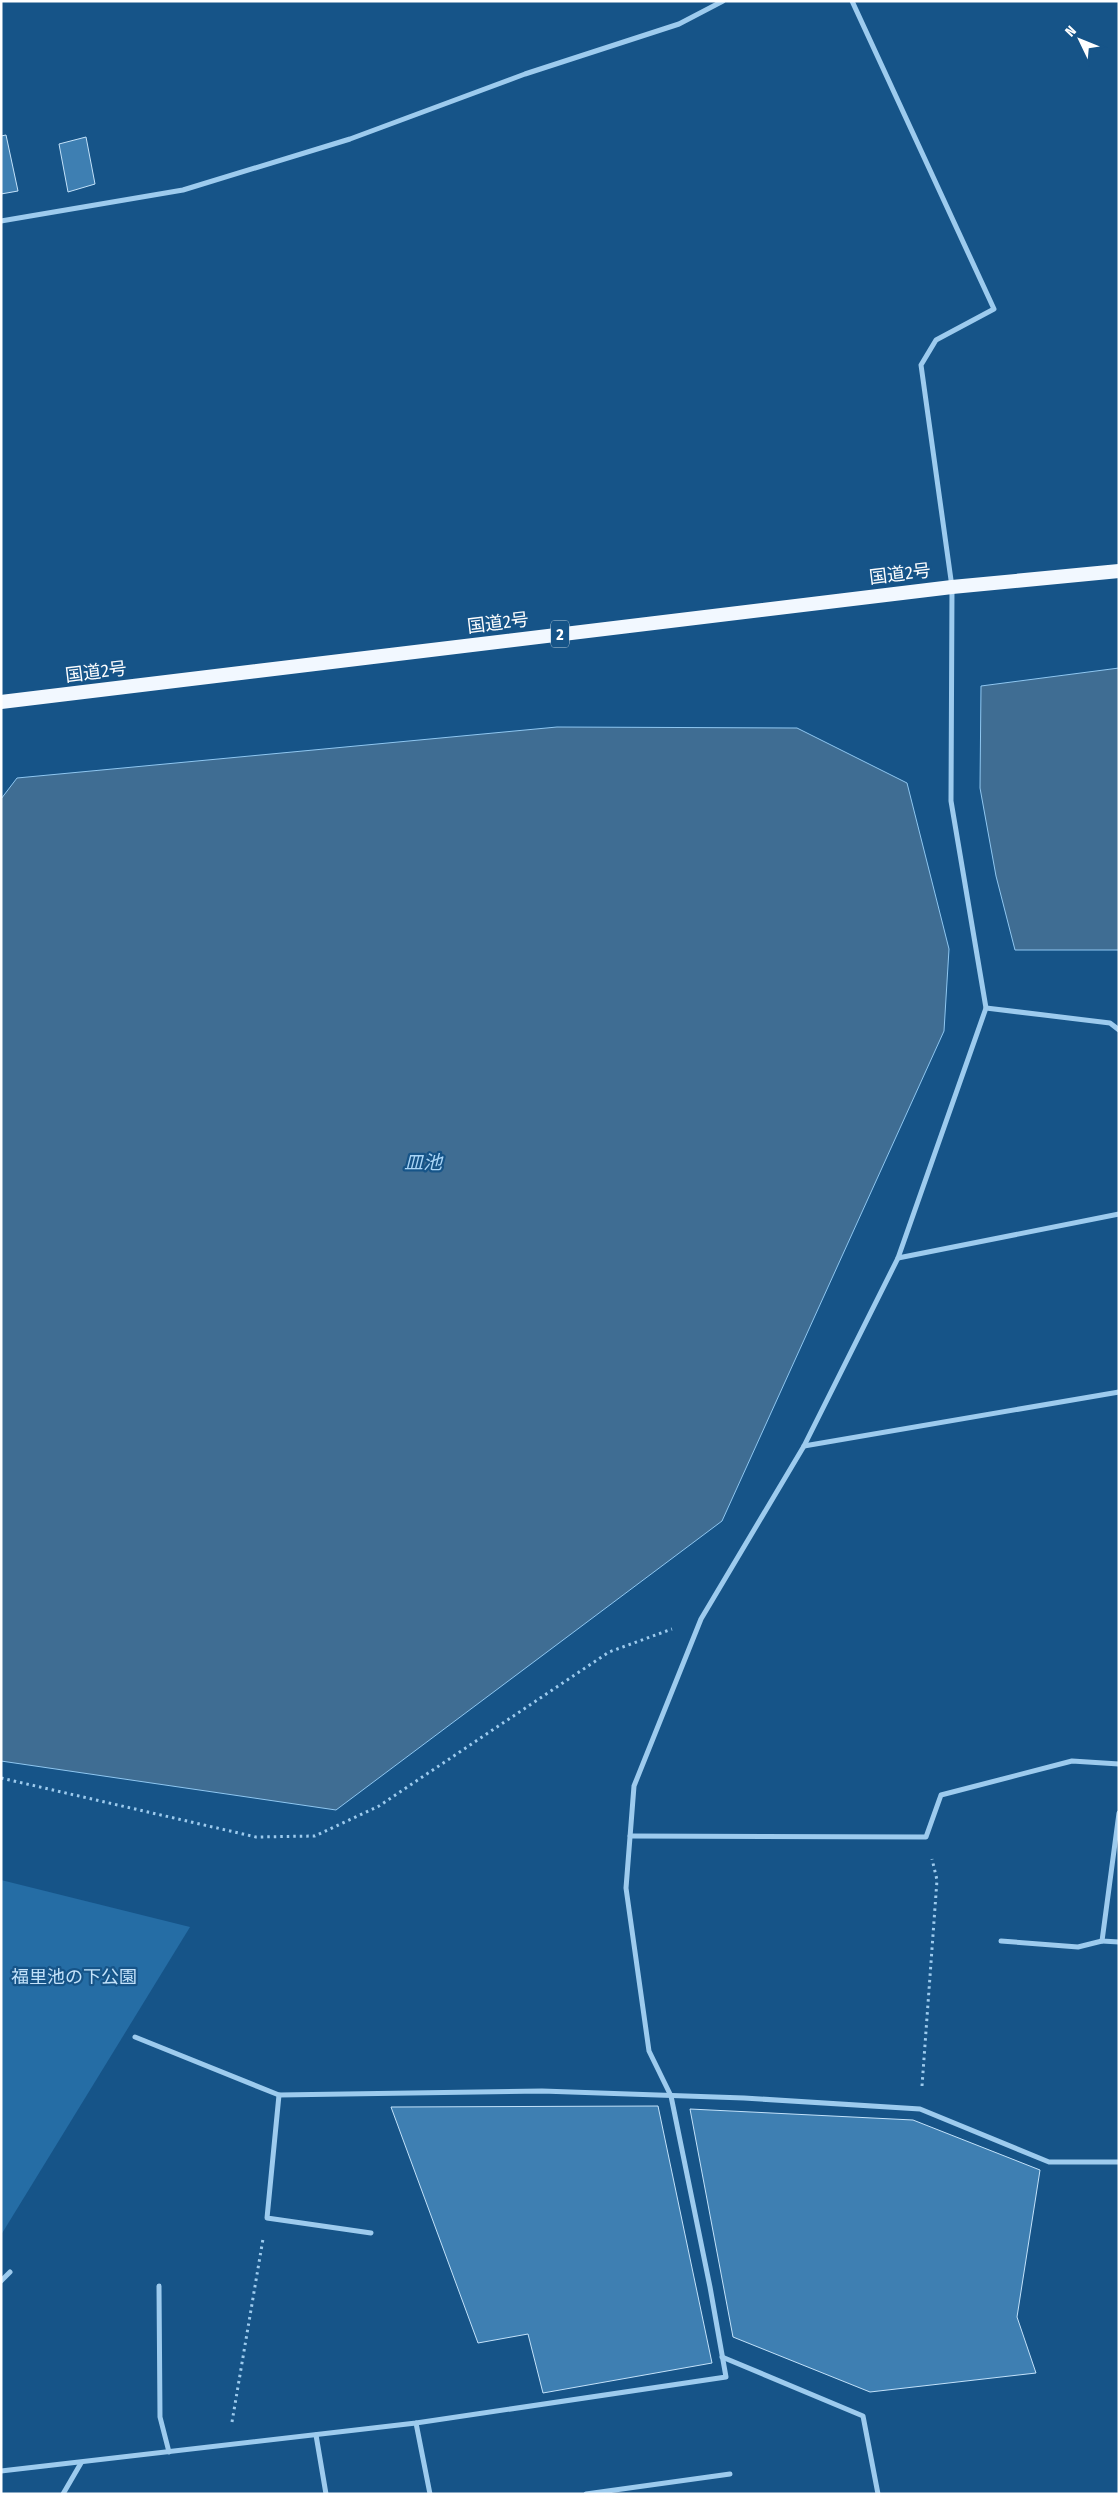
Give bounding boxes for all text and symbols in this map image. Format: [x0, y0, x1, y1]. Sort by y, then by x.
north arrow [1055, 15, 1105, 65]
text: N [1062, 23, 1080, 40]
street label: 国道2号 [868, 559, 932, 589]
street label: 国道2号 [466, 608, 530, 638]
road number: 2 [551, 620, 569, 648]
street label: 国道2号 [64, 657, 128, 687]
water label: 皿池 [404, 1151, 444, 1174]
park label: 福里池の下公園 [11, 1966, 137, 1988]

